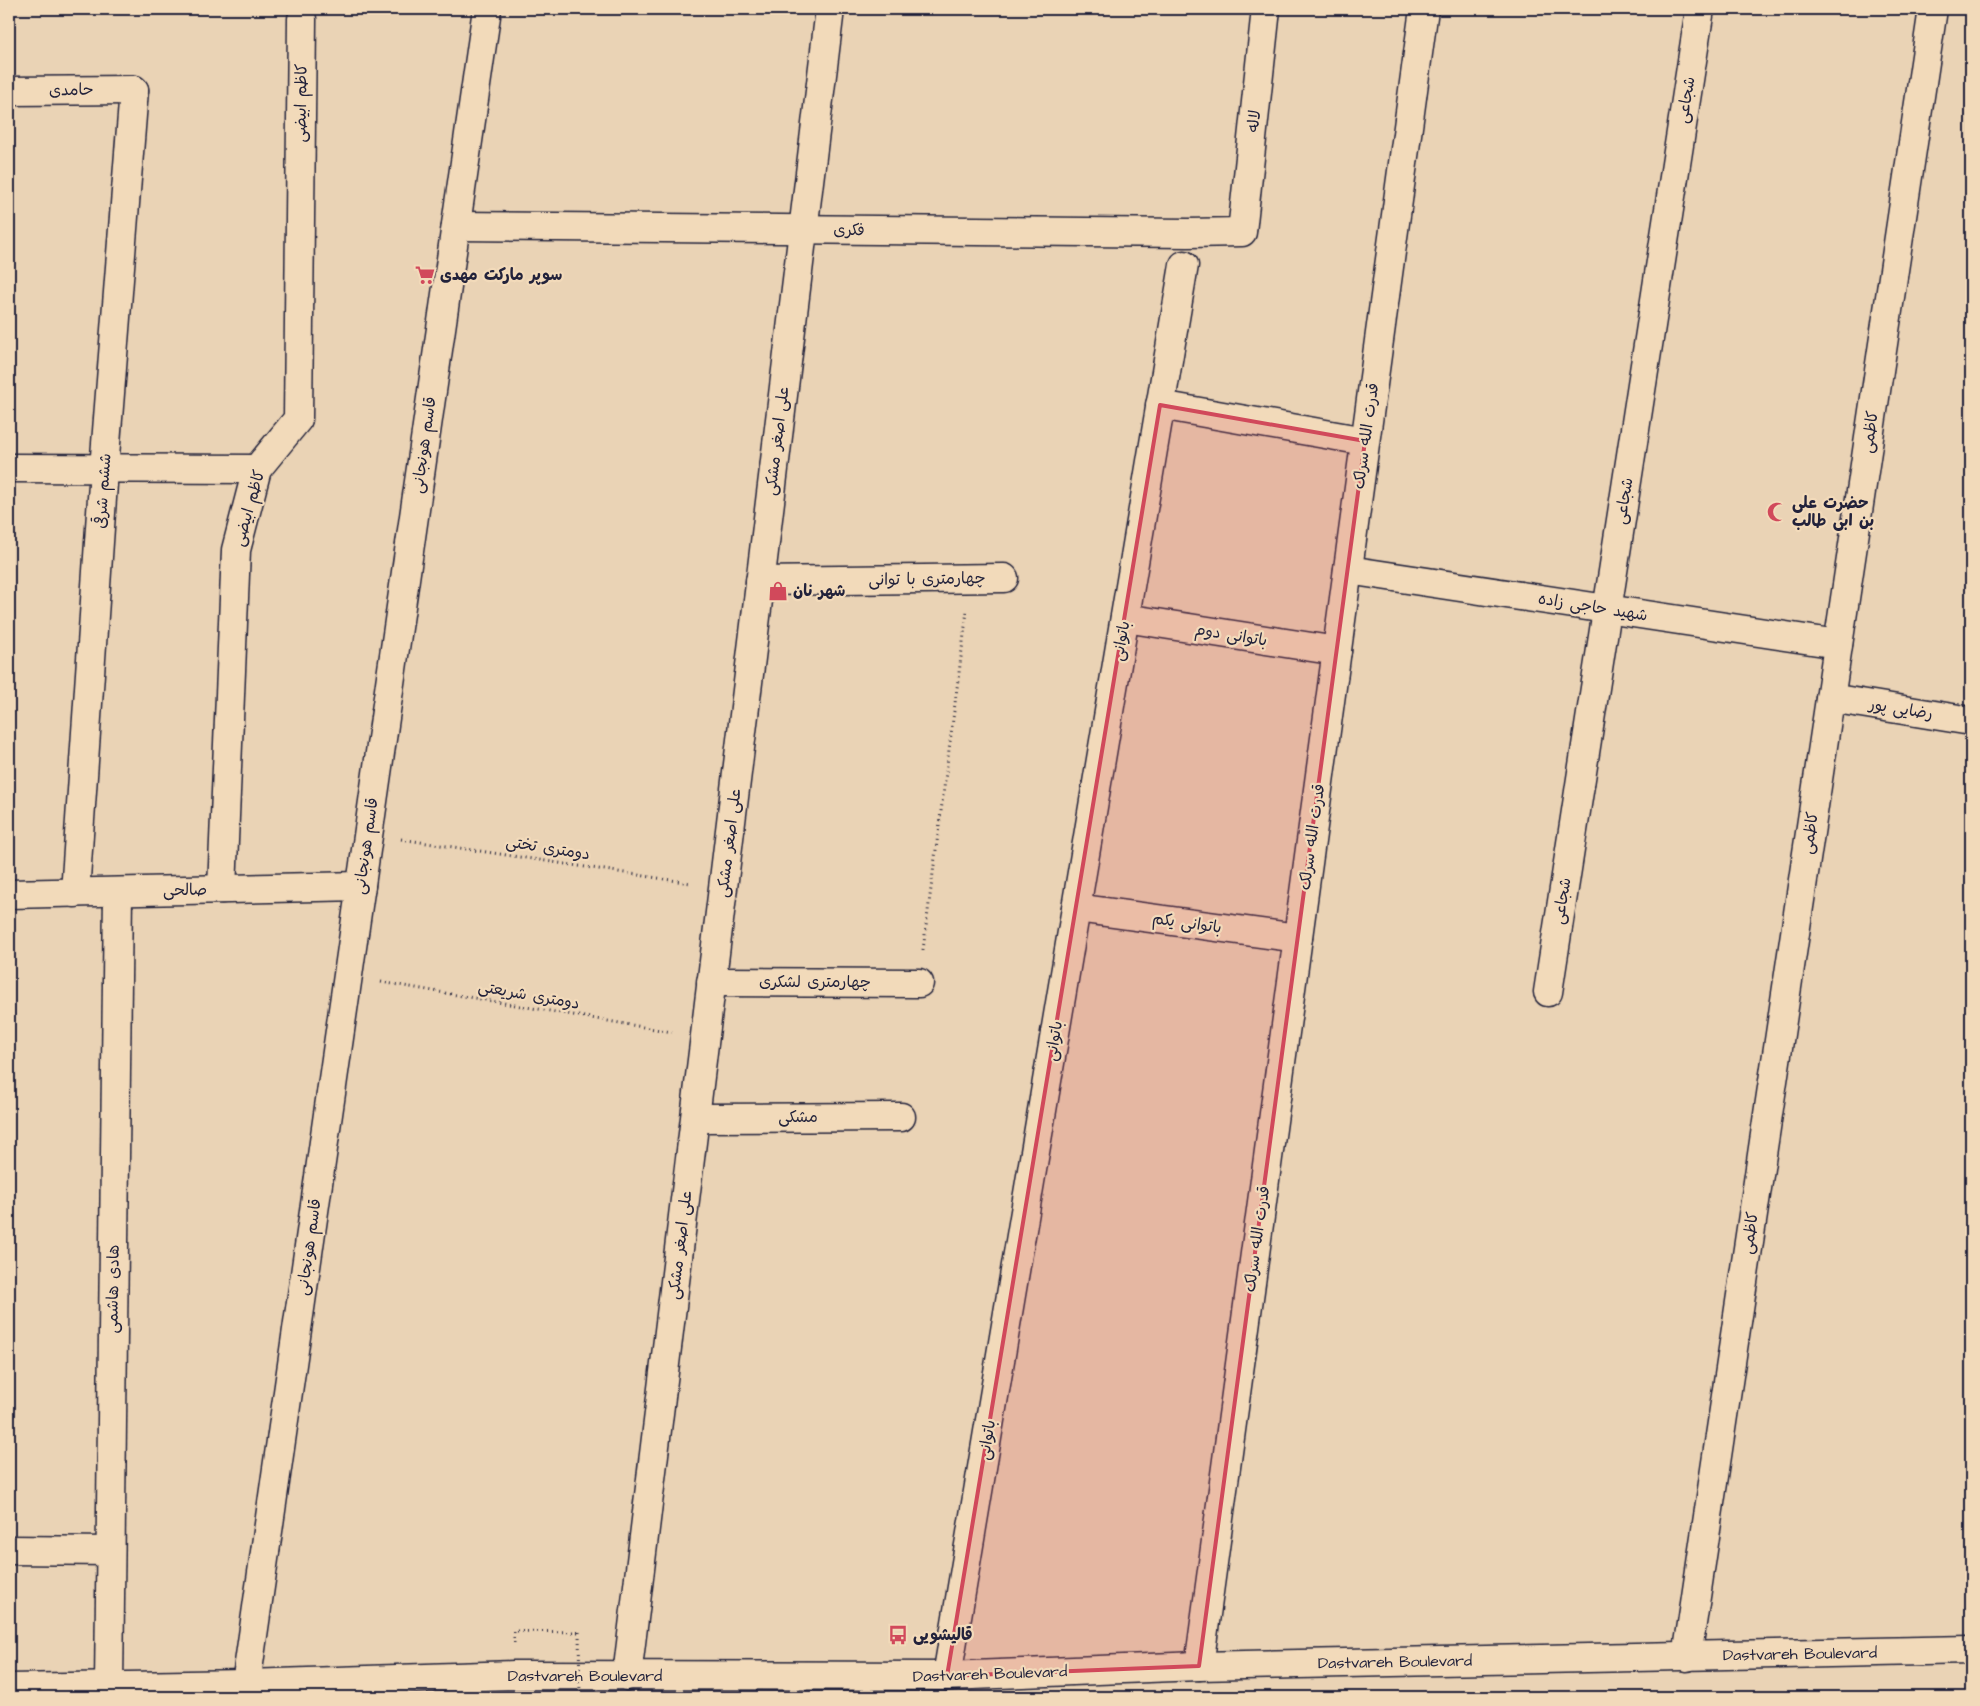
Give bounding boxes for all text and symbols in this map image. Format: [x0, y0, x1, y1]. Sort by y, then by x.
street label: کاظم ابیضی [289, 63, 314, 143]
street label: شجاعی [1671, 75, 1701, 125]
street label: حامدی [49, 79, 93, 101]
street label: لاله [1242, 109, 1266, 133]
street label: فکری [833, 219, 865, 241]
supermarket icon: سوپر مارکت مهدی [414, 264, 436, 286]
place label: سوپر مارکت مهدی [440, 264, 562, 286]
street label: قدرت الله سرلک [1348, 381, 1384, 491]
street label: علی اصغر مشکی [759, 385, 795, 497]
street label: قاسم هونجانی [406, 395, 443, 495]
street label: کاظمی [1856, 409, 1884, 455]
street label: ششم شرقی [89, 453, 118, 530]
street label: کاظم ابیضی [228, 467, 271, 549]
street label: شجاعی [1609, 476, 1639, 526]
place label: حضرت علی بن ابی طالب [1792, 492, 1874, 532]
mosque icon: حضرت علی بن ابی طالب [1766, 501, 1788, 523]
street label: چهارمتری با توانی [868, 567, 986, 591]
shop icon: شهر نان [767, 580, 789, 602]
place label: شهر نان [793, 580, 845, 602]
street label: شهید حاجی زاده [1537, 587, 1649, 627]
street label: باتوانی دوم [1193, 618, 1269, 653]
street label: باتوانی [1107, 619, 1135, 663]
street label: رضایی پور [1866, 693, 1934, 725]
street label: قدرت الله سرلک [1294, 782, 1330, 892]
street label: علی اصغر مشکی [711, 787, 747, 899]
street label: قاسم هونجانی [348, 796, 385, 896]
street label: کاظمی [1796, 810, 1824, 856]
street label: دومتری تختی [504, 831, 592, 865]
street label: شجاعی [1547, 876, 1577, 926]
street label: صالحی [163, 879, 207, 901]
street label: باتوانی یکم [1151, 907, 1223, 940]
street label: چهارمتری لشکری [759, 971, 871, 993]
street label: دومتری شریعتی [476, 975, 582, 1015]
street label: باتوانی [1040, 1019, 1068, 1063]
street label: مشکی [778, 1106, 818, 1128]
street label: قدرت الله سرلک [1239, 1184, 1275, 1294]
street label: علی اصغر مشکی [662, 1189, 698, 1301]
street label: قاسم هونجانی [291, 1197, 328, 1297]
street label: کاظمی [1736, 1210, 1764, 1256]
street label: هادی هاشمی [101, 1244, 125, 1334]
street label: باتوانی [973, 1418, 1001, 1462]
bus stop icon: قالیشویی [887, 1624, 909, 1646]
place label: قالیشویی [913, 1624, 973, 1646]
street label: Dastvareh Boulevard [1723, 1642, 1877, 1666]
street label: Dastvareh Boulevard [1318, 1650, 1472, 1674]
street label: Dastvareh Boulevard [912, 1660, 1068, 1688]
street label: Dastvareh Boulevard [508, 1665, 662, 1687]

